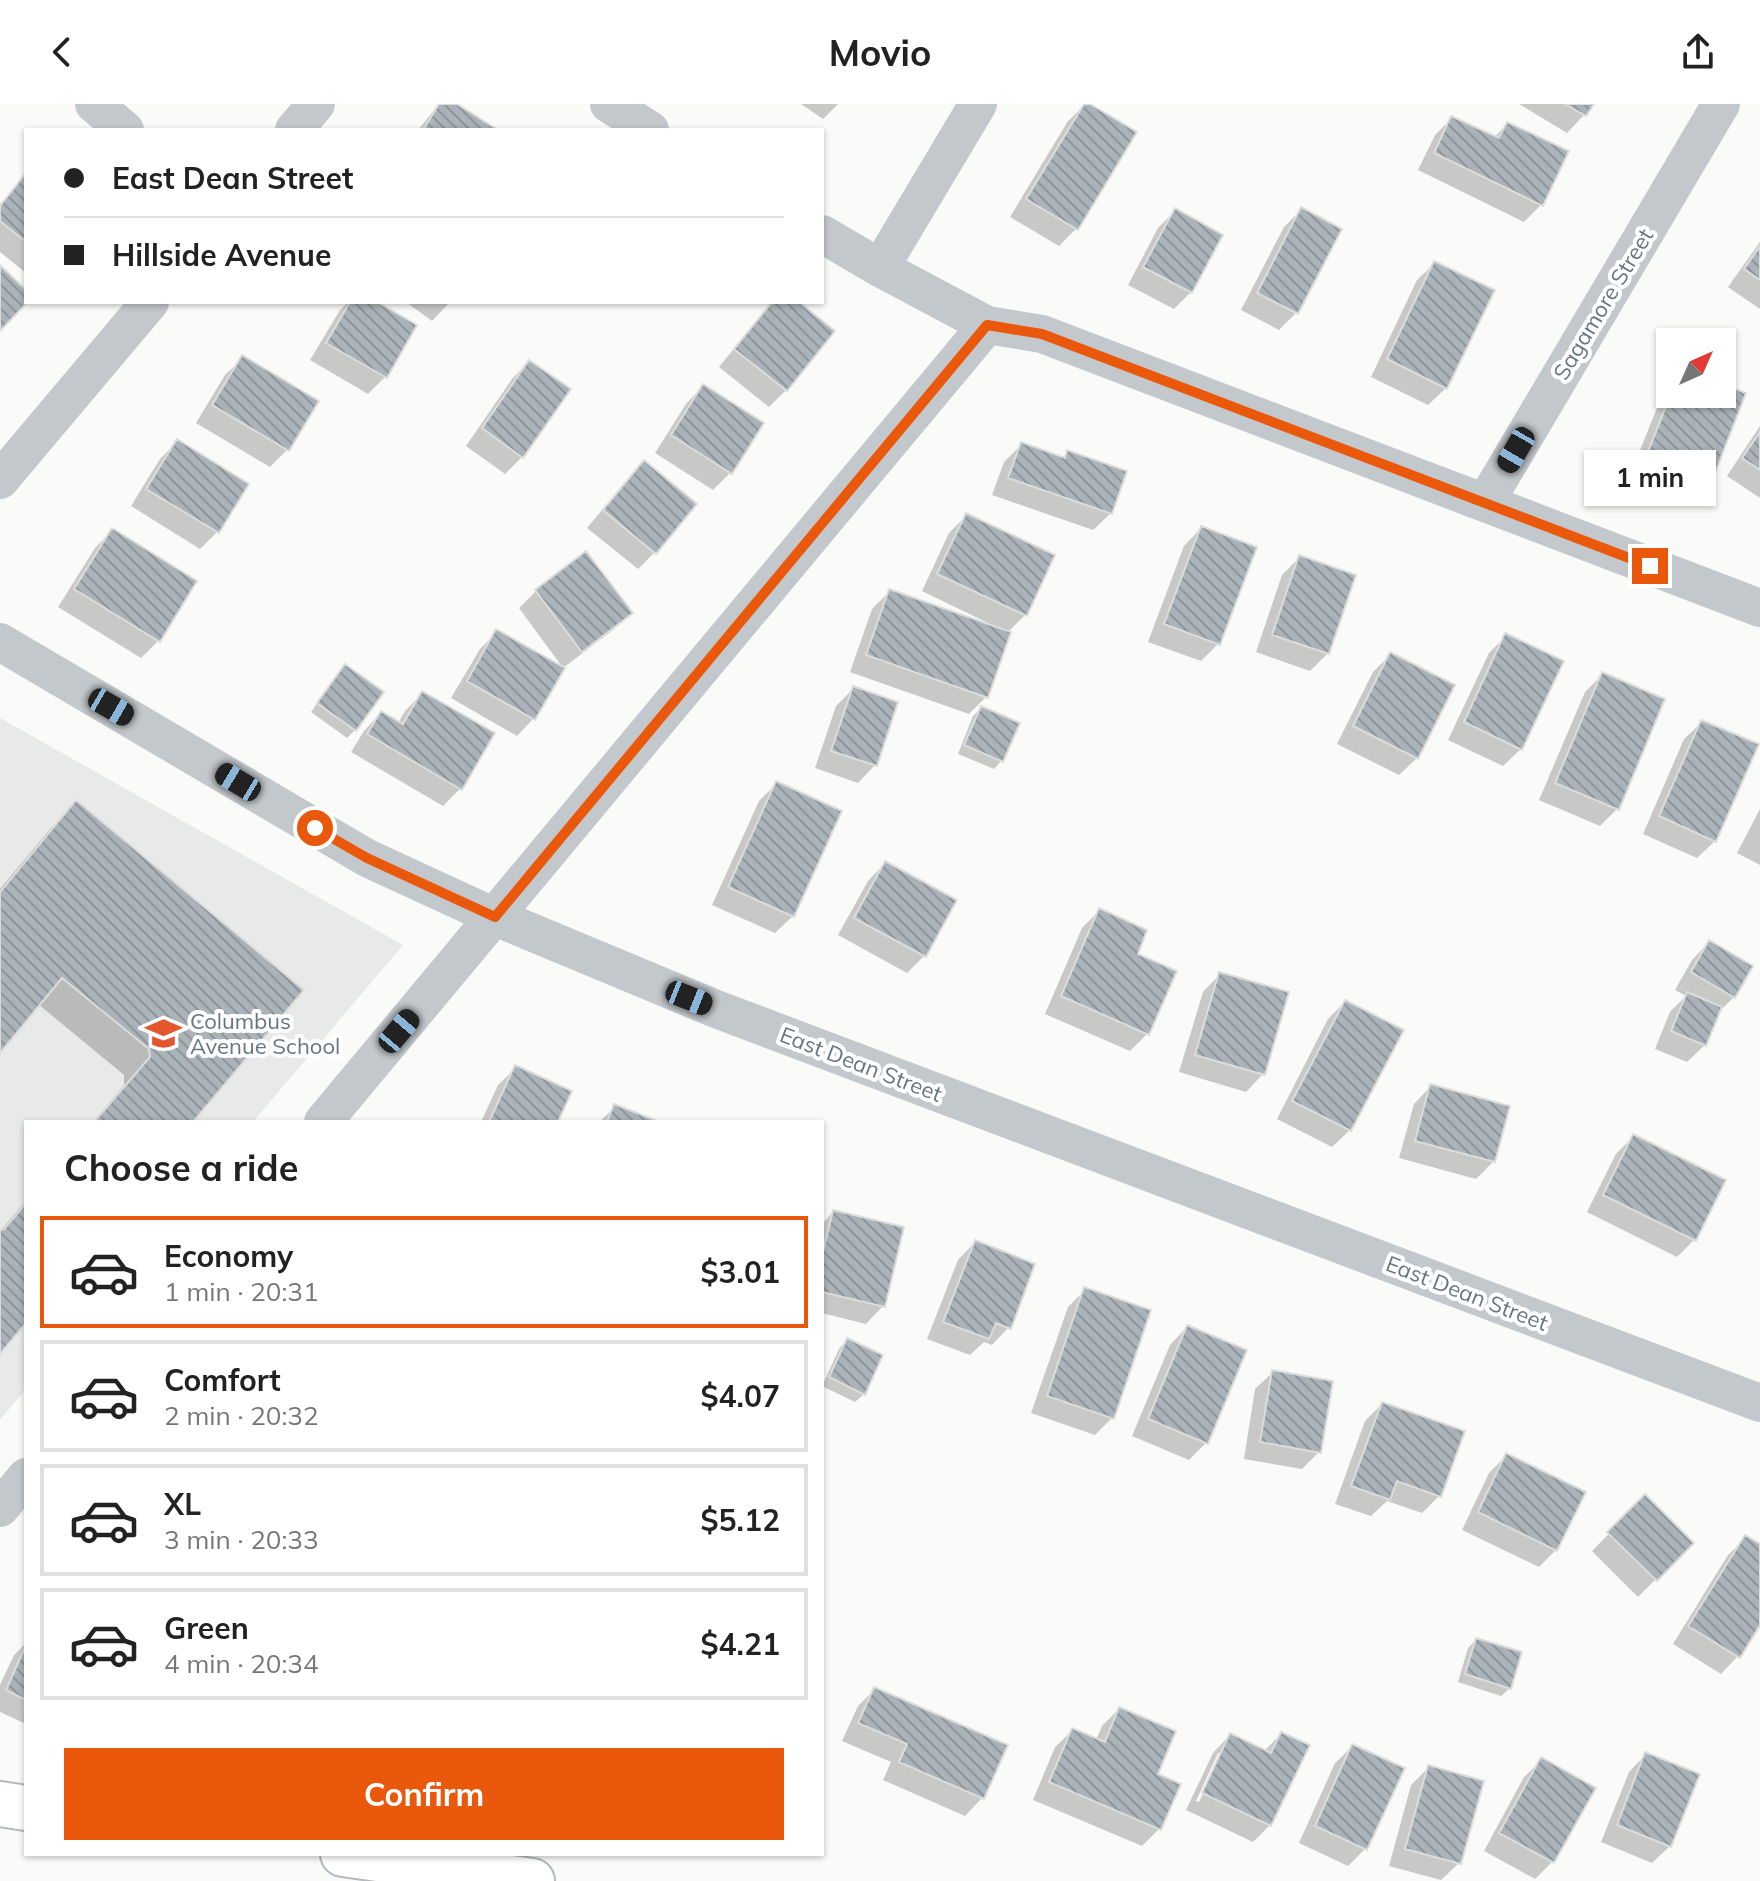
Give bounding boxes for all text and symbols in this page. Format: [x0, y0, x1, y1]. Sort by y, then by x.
icon: back [40, 30, 84, 74]
text: Movio [829, 30, 931, 75]
icon: share [1676, 30, 1720, 74]
text: East Dean Street [112, 159, 353, 197]
street label: Sagamore Street [1547, 223, 1659, 385]
text: Hillside Avenue [112, 236, 331, 274]
north arrow [1656, 328, 1736, 408]
map controls [1656, 328, 1736, 408]
car [1494, 423, 1538, 477]
callout: 1 min [1584, 450, 1716, 506]
text: 1 min [1616, 461, 1684, 494]
route end [1632, 548, 1668, 584]
car [84, 685, 138, 729]
car [211, 759, 265, 805]
route start [297, 810, 333, 846]
car [662, 978, 716, 1018]
car [374, 1005, 424, 1057]
place label: Columbus Avenue School [190, 1007, 340, 1060]
school or university icon: Columbus Avenue School [145, 1015, 183, 1053]
street label: East Dean Street [776, 1020, 946, 1108]
text: Choose a ride [64, 1145, 298, 1190]
icon: car [68, 1236, 140, 1308]
text: Economy [164, 1237, 293, 1275]
street label: East Dean Street [1382, 1249, 1552, 1337]
text: $3.01 [701, 1253, 780, 1291]
text: 1 min · 20:31 [164, 1275, 319, 1308]
icon: car [68, 1360, 140, 1432]
text: Comfort [164, 1361, 281, 1399]
text: $4.07 [701, 1377, 780, 1415]
text: 2 min · 20:32 [164, 1399, 319, 1432]
icon: car [68, 1484, 140, 1556]
text: XL [164, 1485, 201, 1523]
text: $5.12 [701, 1501, 780, 1539]
text: 3 min · 20:33 [164, 1523, 319, 1556]
icon: car [68, 1608, 140, 1680]
text: Green [164, 1609, 249, 1647]
text: $4.21 [701, 1625, 780, 1663]
text: 4 min · 20:34 [164, 1647, 319, 1680]
button: Confirm [64, 1748, 784, 1840]

